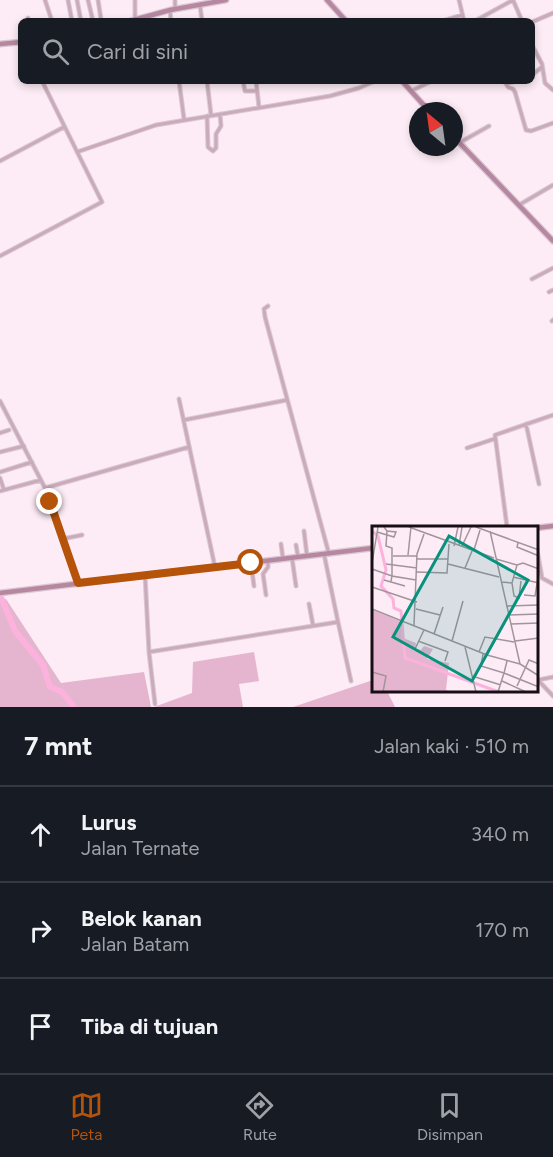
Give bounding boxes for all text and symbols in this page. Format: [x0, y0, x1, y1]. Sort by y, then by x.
search box [18, 18, 535, 84]
icon: search [39, 35, 72, 68]
text: Cari di sini [87, 38, 188, 65]
north arrow [409, 102, 463, 156]
route end [36, 488, 62, 514]
inset map [372, 526, 538, 692]
route start [237, 549, 263, 575]
text: 7 mnt [24, 730, 93, 762]
text: Jalan kaki · 510 m [374, 734, 529, 758]
text: Lurus [81, 809, 136, 836]
icon: ahead [24, 818, 57, 851]
text: 340 m [471, 822, 529, 846]
text: Jalan Ternate [81, 836, 199, 860]
text: Belok kanan [81, 905, 202, 932]
icon: right [24, 914, 57, 947]
text: 170 m [475, 918, 529, 942]
text: Jalan Batam [81, 932, 189, 956]
icon: arrive [24, 1010, 57, 1043]
text: Tiba di tujuan [81, 1013, 218, 1040]
tab: Peta [70, 1089, 103, 1144]
tab: Rute [243, 1089, 277, 1144]
tab: Disimpan [417, 1089, 483, 1144]

